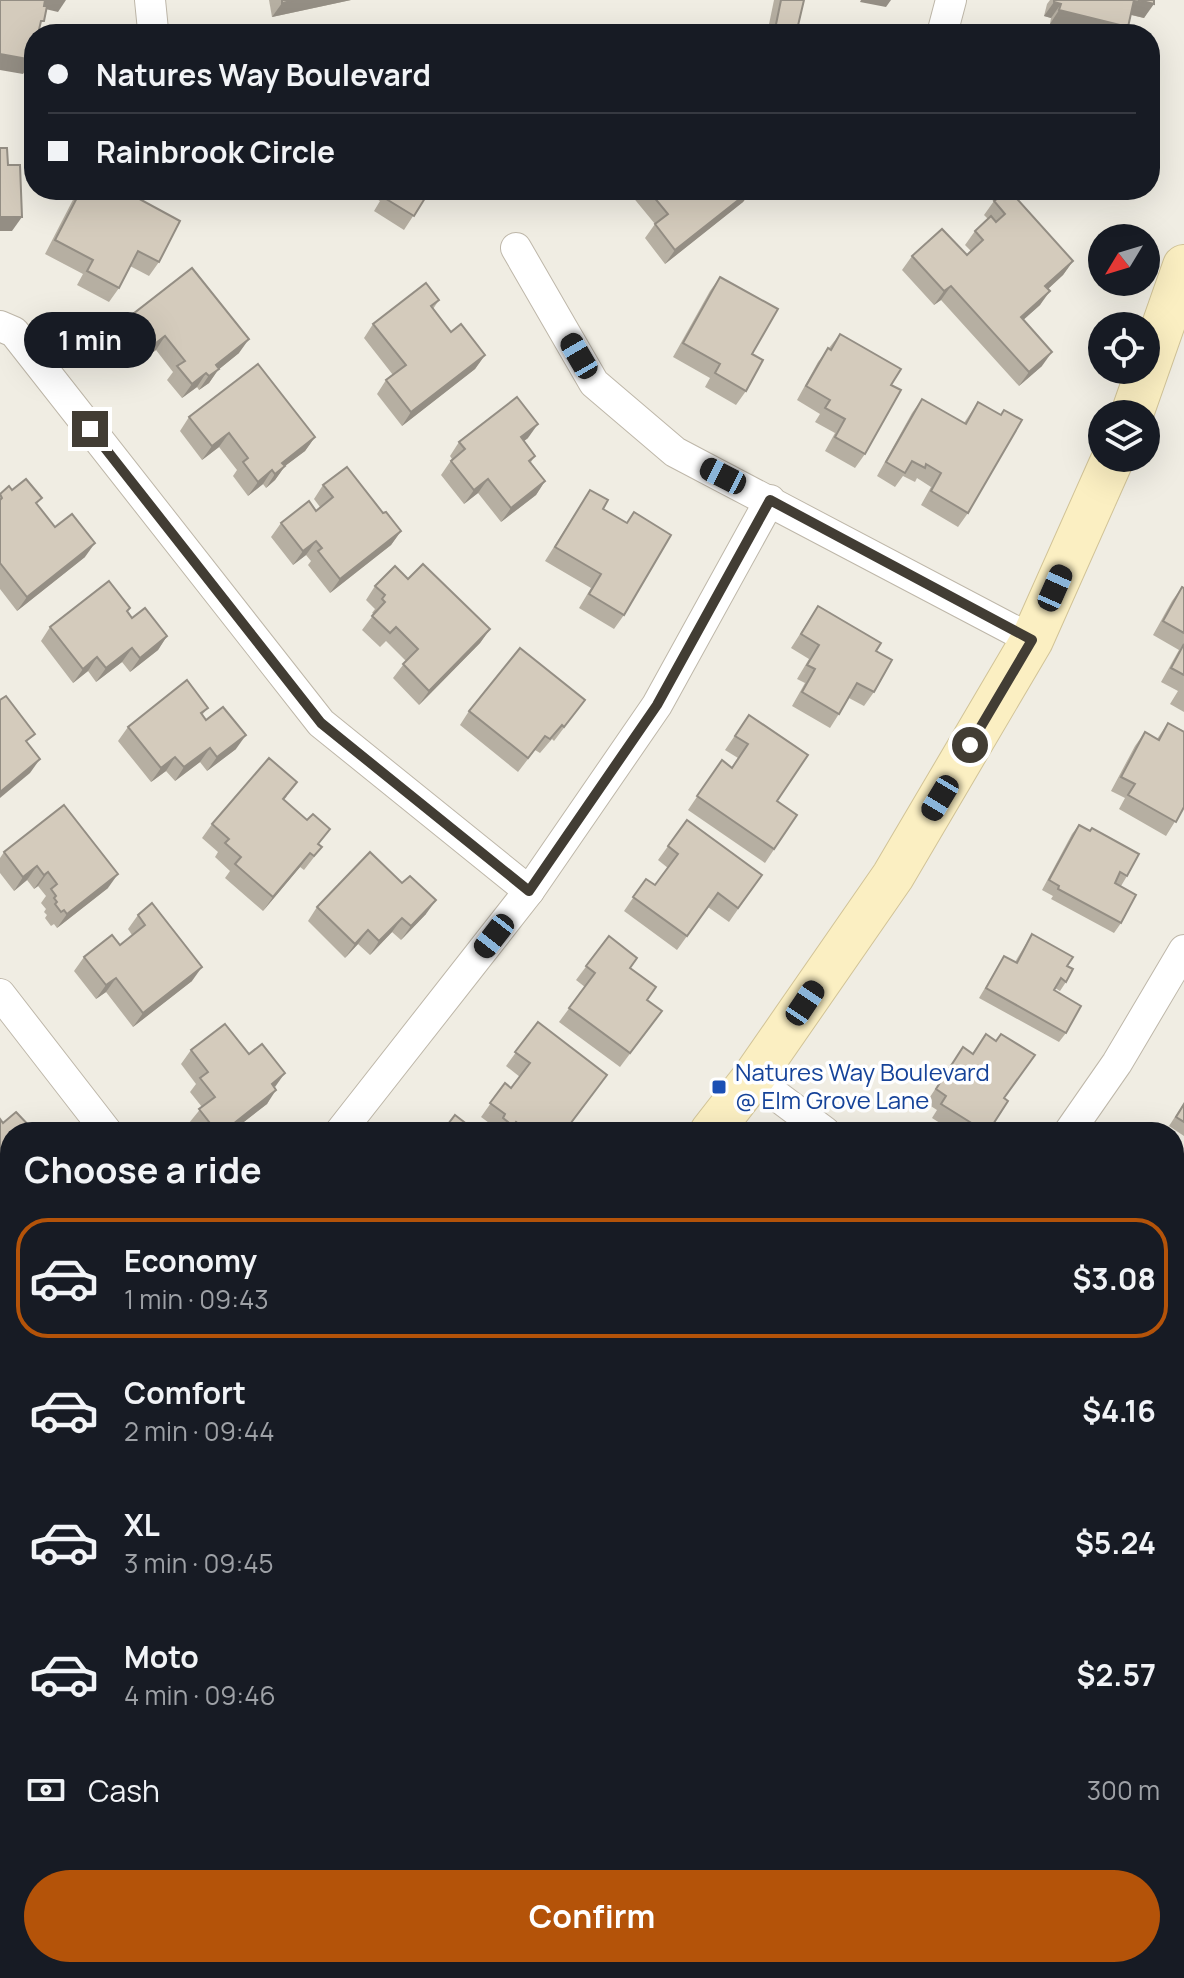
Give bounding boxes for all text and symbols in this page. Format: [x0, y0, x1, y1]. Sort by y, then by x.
text: Natures Way Boulevard [96, 54, 431, 95]
text: Rainbrook Circle [96, 131, 335, 172]
north arrow [1088, 224, 1160, 296]
map controls [1088, 224, 1160, 472]
button: locate [1088, 312, 1160, 384]
callout: 1 min [24, 313, 156, 369]
text: 1 min [58, 322, 122, 358]
car [557, 329, 601, 383]
button: layers [1088, 400, 1160, 472]
route end [72, 411, 108, 447]
car [696, 454, 750, 498]
car [1034, 561, 1076, 615]
route start [952, 727, 988, 763]
car [917, 771, 963, 825]
car [470, 910, 518, 962]
car [782, 976, 828, 1030]
place label: Natures Way Boulevard @ Elm Grove Lane [735, 1055, 990, 1116]
marker: Natures Way Boulevard @ Elm Grove Lane [710, 1078, 728, 1096]
text: Choose a ride [24, 1145, 262, 1194]
text: Economy [124, 1240, 257, 1281]
icon: car [28, 1242, 100, 1314]
text: $3.08 [1072, 1258, 1156, 1299]
text: 1 min · 09:43 [124, 1281, 269, 1317]
text: Comfort [124, 1372, 246, 1413]
icon: car [28, 1374, 100, 1446]
text: $4.16 [1082, 1390, 1156, 1431]
text: 2 min · 09:44 [124, 1413, 275, 1449]
text: XL [124, 1504, 160, 1545]
icon: car [28, 1506, 100, 1578]
text: $5.24 [1075, 1522, 1156, 1563]
text: 3 min · 09:45 [124, 1545, 274, 1581]
text: Moto [124, 1636, 199, 1677]
icon: car [28, 1638, 100, 1710]
text: $2.57 [1077, 1654, 1156, 1695]
text: 4 min · 09:46 [124, 1677, 276, 1713]
icon: cash [24, 1768, 68, 1812]
text: Cash [88, 1770, 160, 1811]
text: 300 m [1087, 1772, 1160, 1808]
button: Confirm [24, 1870, 1160, 1962]

